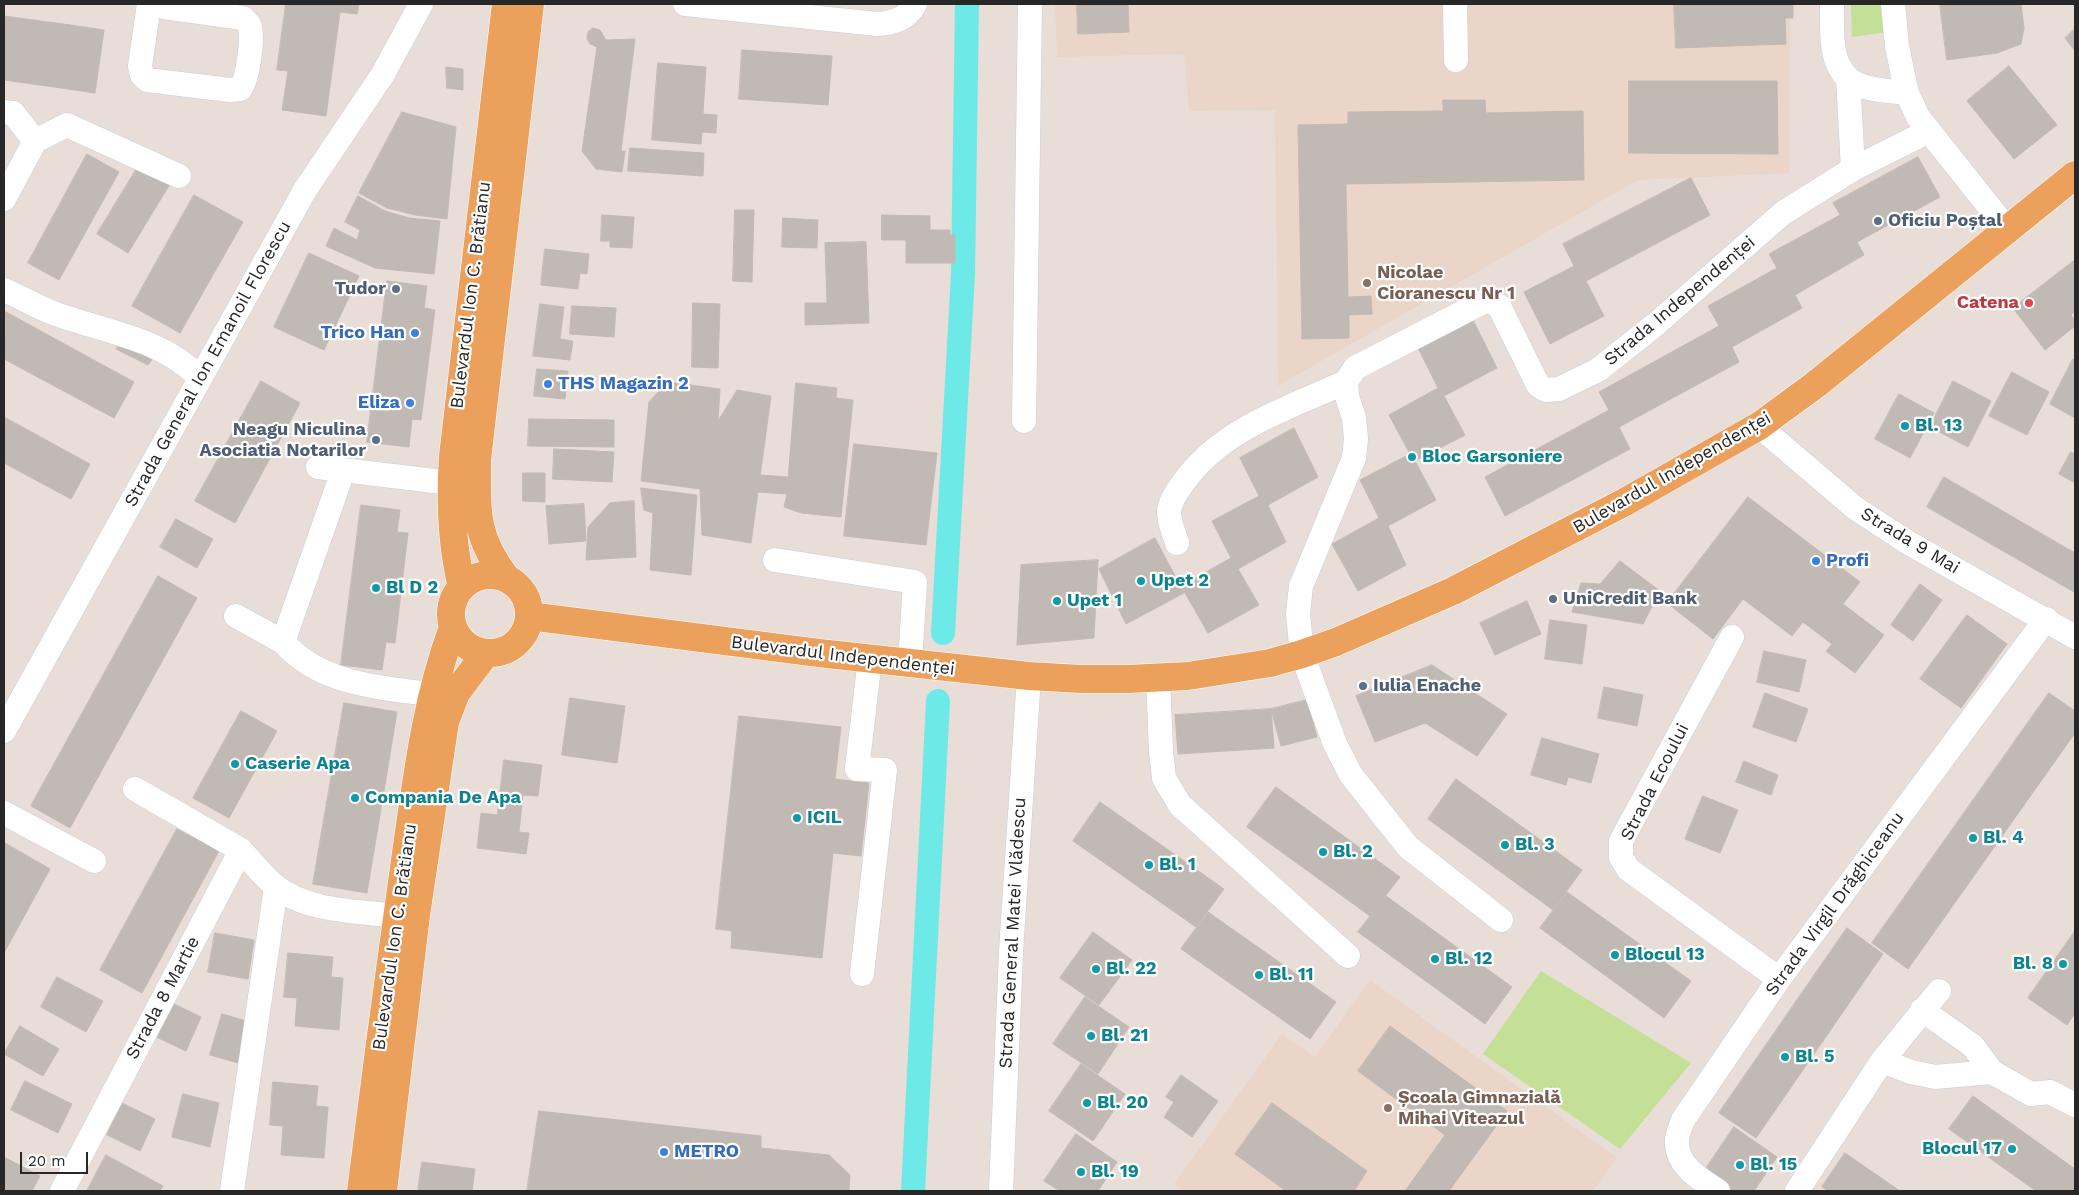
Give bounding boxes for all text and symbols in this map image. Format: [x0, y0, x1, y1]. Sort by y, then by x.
street label: Bulevardul Ion C. Brătianu [446, 180, 496, 410]
place label: Oficiu Poștal [1888, 210, 2002, 232]
marker: Oficiu Poștal [1872, 215, 1884, 227]
street label: Strada General Ion Emanoil Florescu [120, 217, 296, 511]
street label: Strada Independenței [1600, 232, 1760, 370]
place label: Nicolae Cioranescu Nr 1 [1377, 262, 1515, 304]
marker: Nicolae Cioranescu Nr 1 [1361, 277, 1373, 289]
place label: Tudor [334, 278, 386, 300]
marker: Tudor [390, 283, 402, 295]
place label: Catena [1957, 292, 2019, 314]
marker: Catena [2023, 297, 2035, 309]
place label: Trico Han [320, 322, 405, 344]
marker: Trico Han [409, 327, 421, 339]
place label: THS Magazin 2 [558, 373, 689, 395]
marker: THS Magazin 2 [542, 378, 554, 390]
place label: Eliza [358, 392, 400, 414]
marker: Eliza [404, 397, 416, 409]
street label: Bulevardul Independenței [1569, 407, 1775, 539]
place label: Bl. 13 [1915, 415, 1962, 437]
place label: Neagu Niculina Asociatia Notarilor [200, 419, 366, 462]
marker: Bl. 13 [1899, 420, 1911, 432]
marker: Neagu Niculina Asociatia Notarilor [370, 434, 382, 446]
place label: Bloc Garsoniere [1422, 446, 1563, 468]
marker: Bloc Garsoniere [1406, 451, 1418, 463]
street label: Strada 9 Mai [1857, 503, 1963, 579]
place label: Profi [1826, 550, 1869, 572]
marker: Profi [1810, 555, 1822, 567]
place label: Upet 2 [1151, 570, 1209, 592]
marker: Upet 2 [1135, 575, 1147, 587]
place label: Bl D 2 [386, 577, 438, 599]
marker: Bl D 2 [370, 582, 382, 594]
place label: UniCredit Bank [1563, 588, 1697, 610]
place label: Upet 1 [1067, 590, 1122, 612]
marker: UniCredit Bank [1547, 593, 1559, 605]
marker: Upet 1 [1051, 595, 1063, 607]
street label: Bulevardul Independenței [730, 632, 956, 680]
place label: Iulia Enache [1373, 675, 1481, 697]
marker: Iulia Enache [1357, 680, 1369, 692]
street label: Strada Ecoului [1616, 720, 1694, 844]
place label: Caserie Apa [245, 753, 350, 775]
marker: Caserie Apa [229, 758, 241, 770]
place label: Compania De Apa [365, 787, 521, 809]
marker: Compania De Apa [349, 792, 361, 804]
street label: Strada General Matei Vlădescu [995, 797, 1031, 1069]
place label: ICIL [807, 807, 842, 829]
street label: Strada Virgil Drăghiceanu [1761, 808, 1909, 1000]
marker: ICIL [791, 812, 803, 824]
street label: Bulevardul Ion C. Brătianu [368, 822, 422, 1052]
place label: Bl. 4 [1983, 827, 2024, 849]
marker: Bl. 4 [1967, 832, 1979, 844]
place label: Bl. 3 [1515, 834, 1555, 856]
marker: Bl. 3 [1499, 839, 1511, 851]
place label: Bl. 2 [1333, 841, 1373, 863]
marker: Bl. 2 [1317, 846, 1329, 858]
place label: Bl. 1 [1159, 854, 1196, 876]
marker: Bl. 1 [1143, 859, 1155, 871]
street label: Strada 8 Martie [122, 933, 204, 1063]
place label: Blocul 13 [1625, 944, 1705, 966]
place label: Bl. 12 [1445, 948, 1492, 970]
marker: Blocul 13 [1609, 949, 1621, 961]
marker: Bl. 12 [1429, 953, 1441, 965]
place label: Bl. 8 [2013, 953, 2053, 975]
place label: Bl. 22 [1106, 958, 1156, 980]
marker: Bl. 8 [2057, 958, 2069, 970]
marker: Bl. 22 [1090, 963, 1102, 975]
place label: Bl. 11 [1269, 964, 1313, 986]
marker: Bl. 11 [1253, 969, 1265, 981]
place label: Bl. 21 [1101, 1025, 1148, 1047]
marker: Bl. 21 [1085, 1030, 1097, 1042]
place label: Bl. 5 [1795, 1046, 1834, 1068]
marker: Bl. 5 [1779, 1051, 1791, 1063]
place label: Școala Gimnazială Mihai Viteazul [1398, 1087, 1561, 1130]
place label: Bl. 20 [1097, 1092, 1148, 1114]
marker: Bl. 20 [1081, 1097, 1093, 1109]
marker: Școala Gimnazială Mihai Viteazul [1382, 1102, 1394, 1114]
place label: Blocul 17 [1922, 1138, 2002, 1160]
place label: METRO [674, 1141, 739, 1163]
scale bar [22, 1142, 90, 1174]
marker: Blocul 17 [2006, 1143, 2018, 1155]
marker: METRO [658, 1146, 670, 1158]
text: 20 m [28, 1152, 66, 1170]
place label: Bl. 15 [1750, 1154, 1797, 1176]
marker: Bl. 15 [1734, 1159, 1746, 1171]
place label: Bl. 19 [1091, 1161, 1139, 1183]
marker: Bl. 19 [1075, 1166, 1087, 1178]

